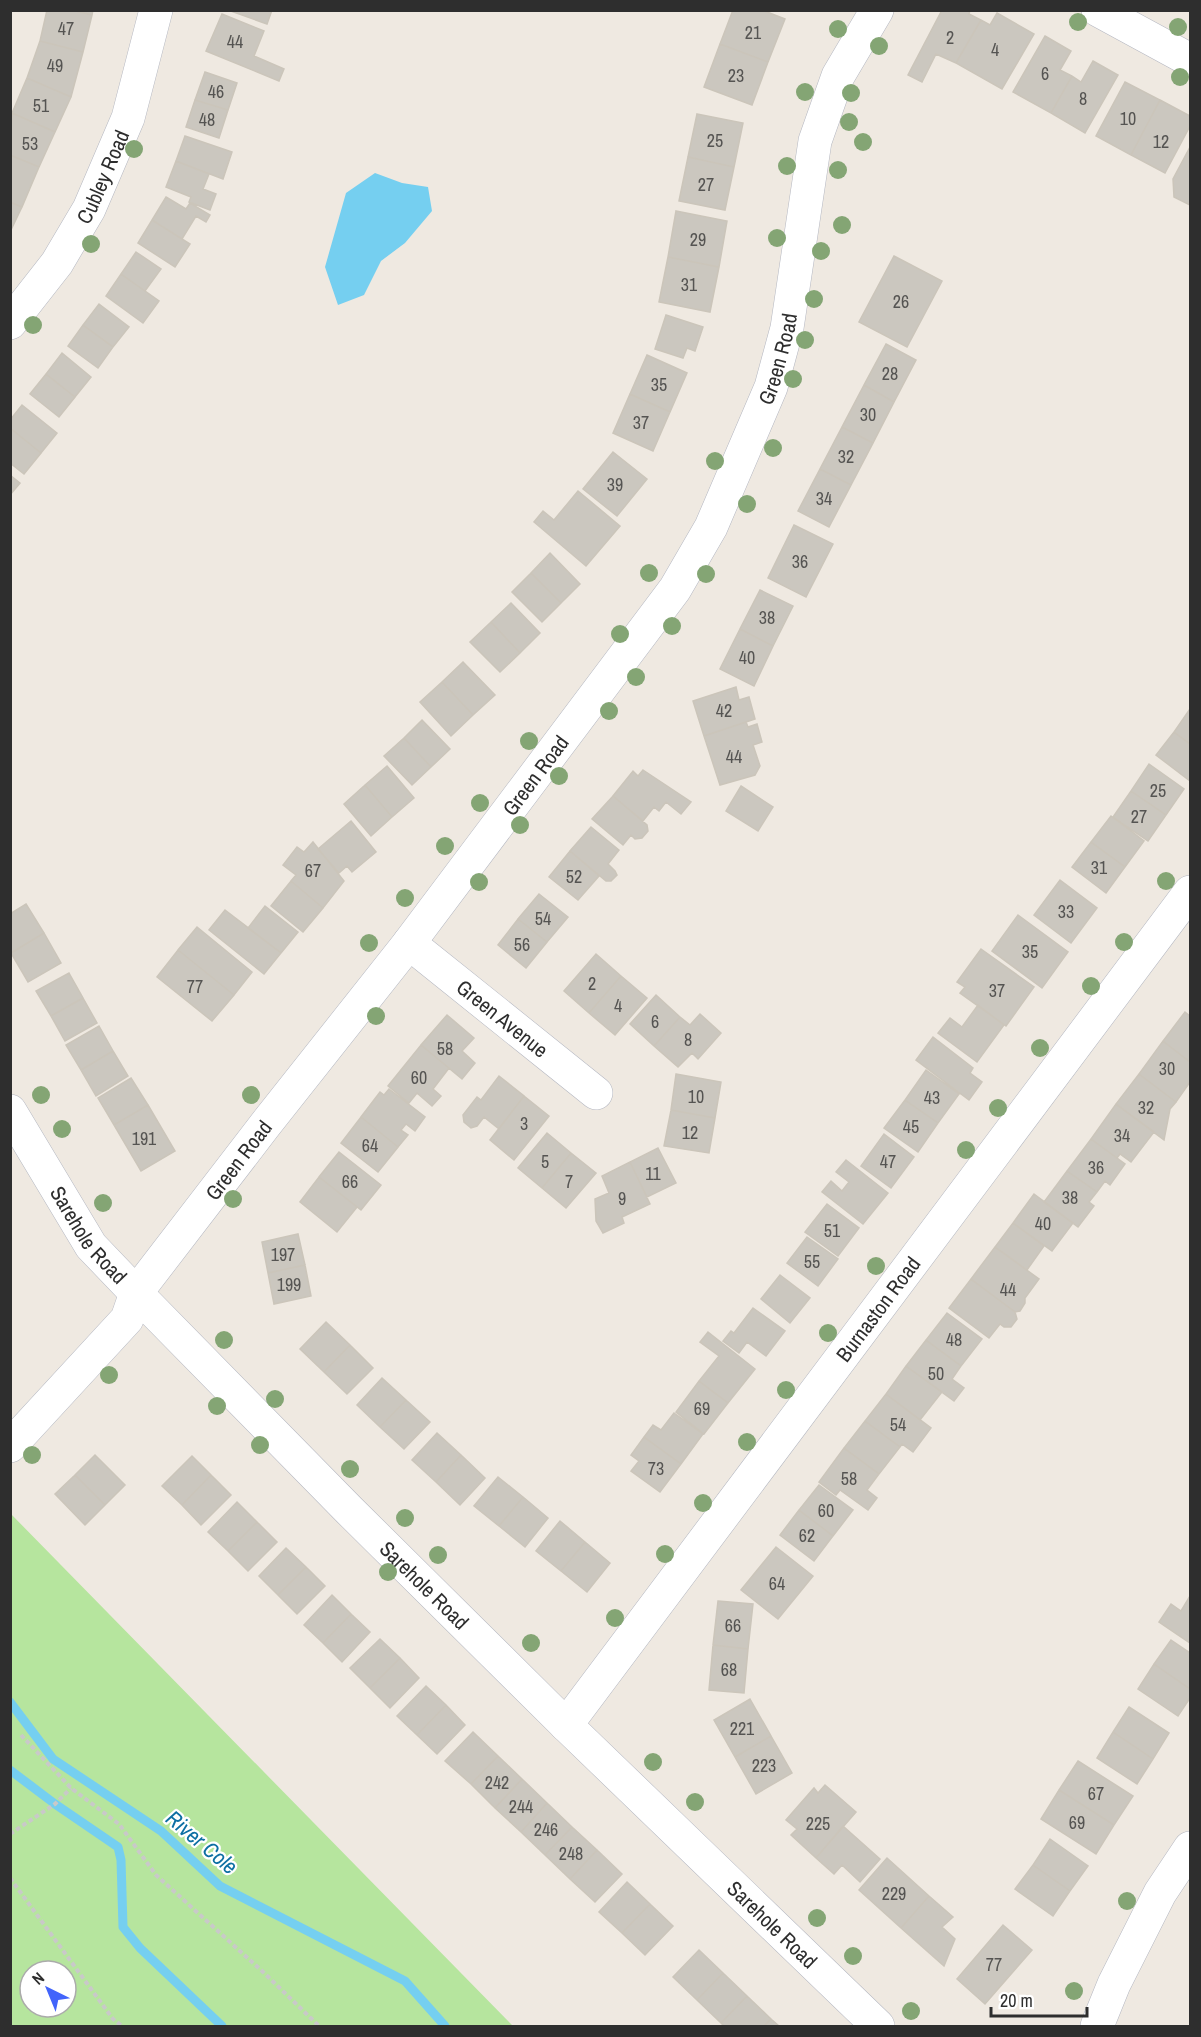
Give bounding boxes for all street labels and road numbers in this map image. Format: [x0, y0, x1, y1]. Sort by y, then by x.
street label: Cubley Road [69, 125, 136, 229]
street label: Green Road [751, 311, 804, 409]
street label: Green Road [495, 729, 575, 821]
street label: Green Avenue [451, 972, 555, 1064]
street label: Green Road [198, 1114, 278, 1206]
street label: Sarehole Road [44, 1180, 134, 1290]
street label: Burnaston Road [829, 1250, 927, 1367]
street label: Sarehole Road [374, 1534, 476, 1636]
street label: Sarehole Road [721, 1874, 824, 1975]

